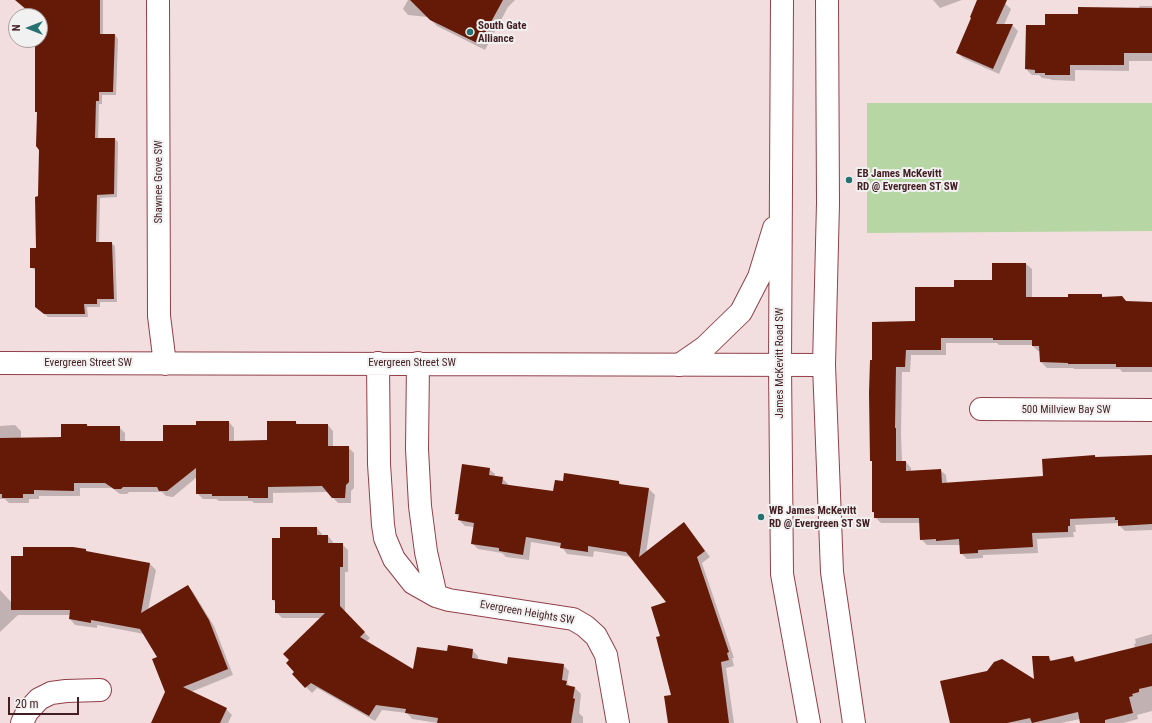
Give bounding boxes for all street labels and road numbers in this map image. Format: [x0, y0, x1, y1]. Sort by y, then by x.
street label: Shawnee Grove SW [152, 140, 166, 224]
street label: James McKevitt Road SW [773, 308, 787, 418]
street label: Evergreen Street SW [44, 356, 132, 370]
street label: Evergreen Street SW [368, 356, 456, 370]
street label: 500 Millview Bay SW [1021, 403, 1111, 417]
street label: Evergreen Heights SW [479, 598, 575, 628]

